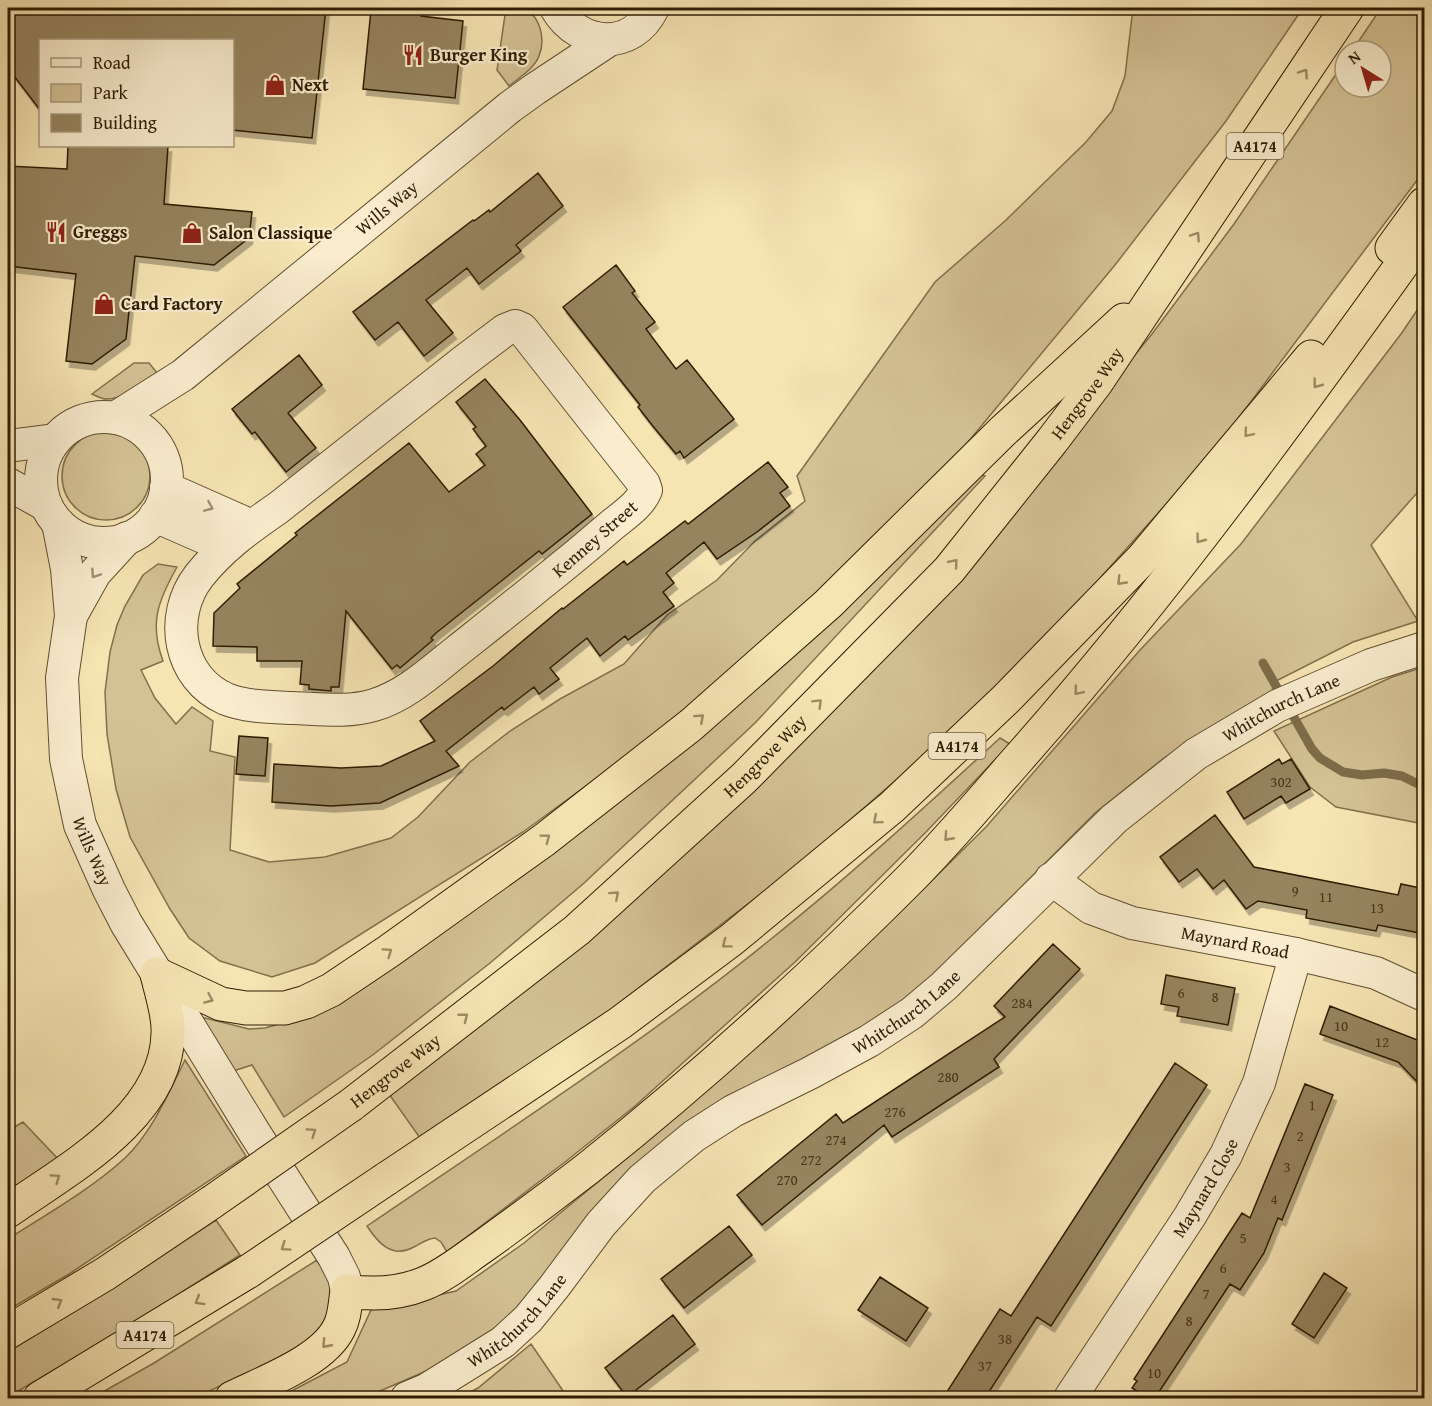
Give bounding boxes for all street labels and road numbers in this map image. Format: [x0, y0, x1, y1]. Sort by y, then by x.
road number: A4174 [1226, 133, 1284, 159]
street label: Wills Way [349, 174, 424, 241]
street label: Hengrove Way [1044, 341, 1129, 445]
street label: Kenney Street [546, 493, 644, 584]
street label: Whitchurch Lane [1217, 666, 1344, 749]
street label: Hengrove Way [717, 708, 813, 804]
road number: A4174 [928, 733, 986, 759]
street label: Wills Way [66, 814, 120, 890]
street label: Maynard Road [1179, 919, 1292, 965]
street label: Whitchurch Lane [847, 963, 966, 1061]
street label: Hengrove Way [344, 1026, 446, 1114]
street label: Maynard Close [1165, 1134, 1245, 1243]
street label: Whitchurch Lane [462, 1267, 573, 1374]
road number: A4174 [116, 1322, 174, 1348]

